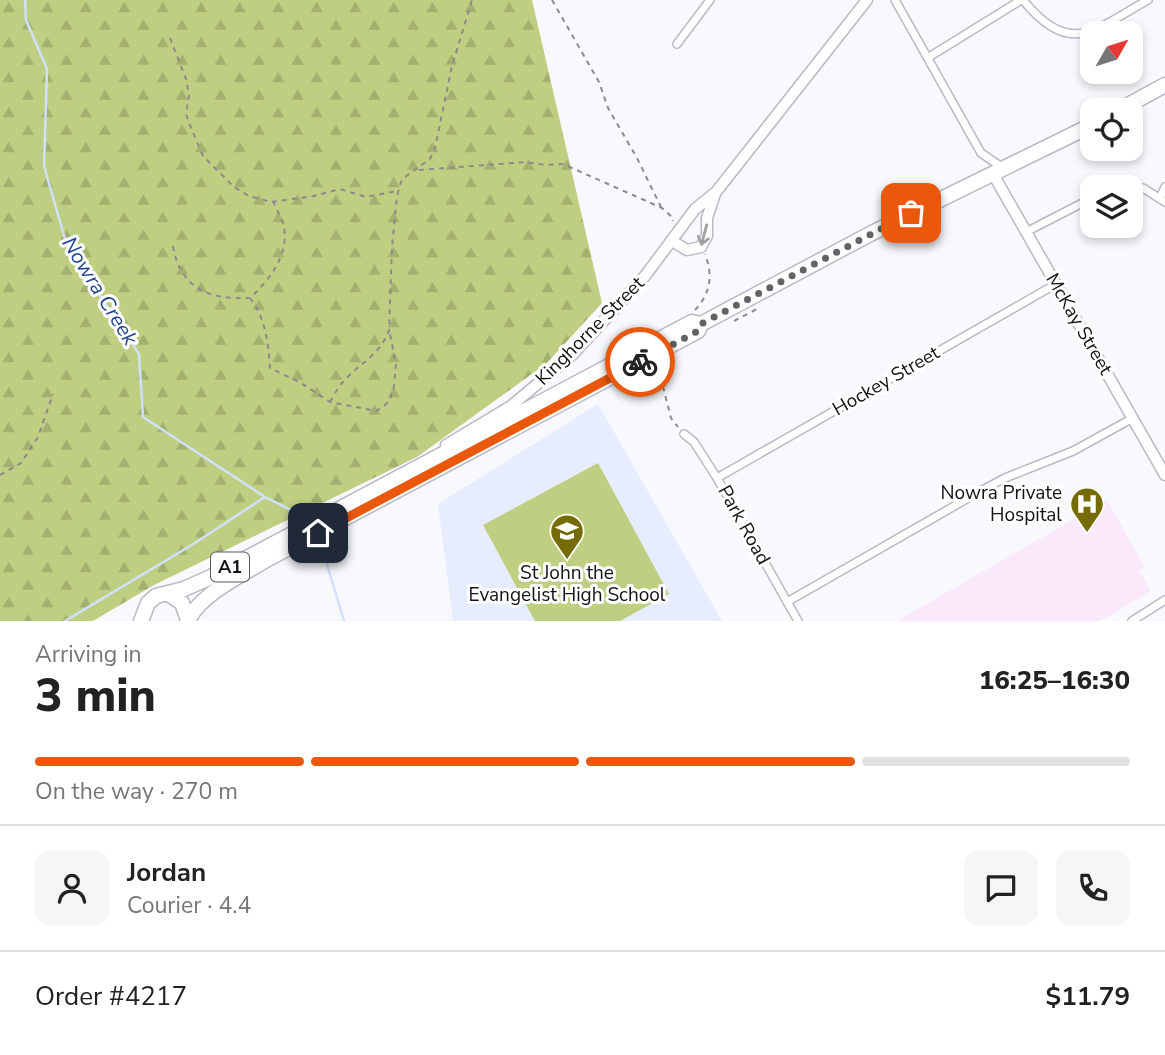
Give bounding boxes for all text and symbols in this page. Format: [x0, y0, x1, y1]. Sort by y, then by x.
north arrow [1080, 21, 1143, 84]
map controls [1080, 21, 1143, 238]
button: locate [1080, 98, 1143, 161]
button: layers [1080, 175, 1143, 238]
pin [881, 183, 941, 243]
icon: bag [892, 194, 930, 232]
one-way arrow [697, 224, 710, 246]
water label: Nowra Creek [56, 231, 145, 351]
street label: McKay Street [1039, 268, 1119, 380]
street label: Kinghorne Street [530, 271, 650, 391]
courier [605, 327, 675, 397]
street label: Hockey Street [828, 340, 945, 422]
icon: bike [621, 343, 659, 381]
place label: Nowra Private Hospital [941, 480, 1062, 528]
street label: Park Road [712, 481, 776, 569]
hospital icon: Nowra Private Hospital [1068, 485, 1106, 534]
pin [288, 503, 348, 563]
school or university icon: St John the Evangelist High School [548, 512, 586, 561]
icon: home [299, 514, 337, 552]
road number: A1 [211, 552, 249, 582]
place label: St John the Evangelist High School [469, 560, 666, 608]
text: Arriving in [35, 639, 142, 670]
text: 16:25–16:30 [979, 663, 1130, 698]
text: 3 min [35, 664, 156, 727]
text: On the way · 270 m [35, 776, 238, 807]
button: person [35, 851, 109, 925]
button: chat [964, 851, 1038, 925]
button: phone [1056, 851, 1130, 925]
text: Jordan [127, 855, 206, 890]
text: Courier · 4.4 [127, 890, 251, 921]
text: Order #4217 [35, 979, 187, 1014]
text: $11.79 [1046, 979, 1130, 1014]

